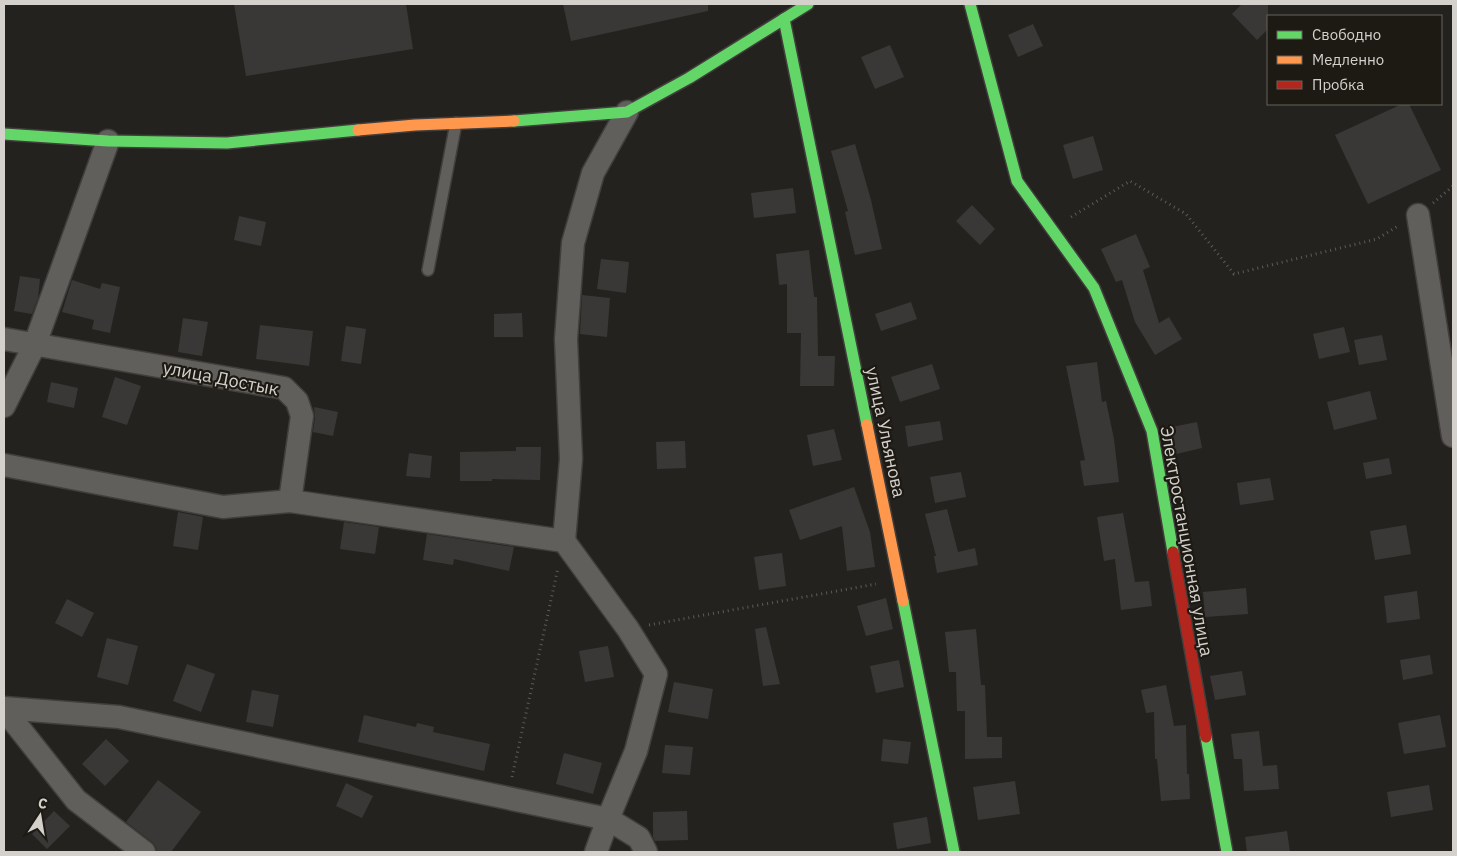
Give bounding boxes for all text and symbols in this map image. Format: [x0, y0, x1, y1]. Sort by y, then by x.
legend [1267, 15, 1442, 105]
text: Свободно [1312, 25, 1381, 44]
text: Медленно [1312, 50, 1384, 69]
text: Пробка [1312, 75, 1364, 94]
street label: улица Достык [161, 355, 281, 401]
street label: улица Ульянова [861, 365, 911, 500]
street label: Электростанционная улица [1155, 424, 1219, 658]
north arrow [15, 791, 65, 841]
text: С [36, 794, 49, 813]

